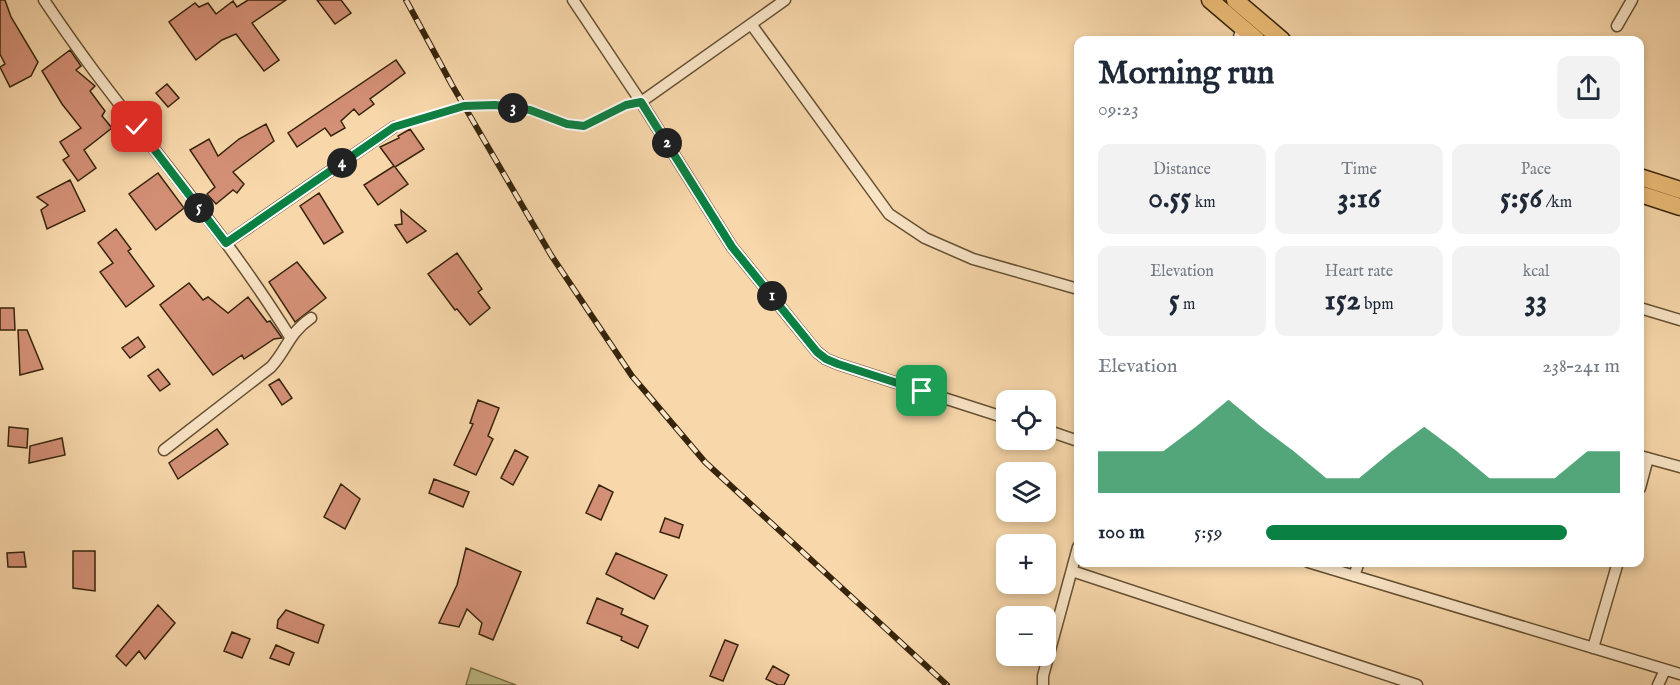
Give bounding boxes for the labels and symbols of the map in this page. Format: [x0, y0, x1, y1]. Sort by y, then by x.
pin: 3 [498, 93, 528, 123]
pin [111, 101, 162, 152]
pin: 2 [652, 128, 682, 158]
pin: 4 [327, 148, 357, 178]
pin: 5 [184, 193, 214, 223]
pin: 1 [757, 281, 787, 311]
pin [896, 365, 947, 416]

